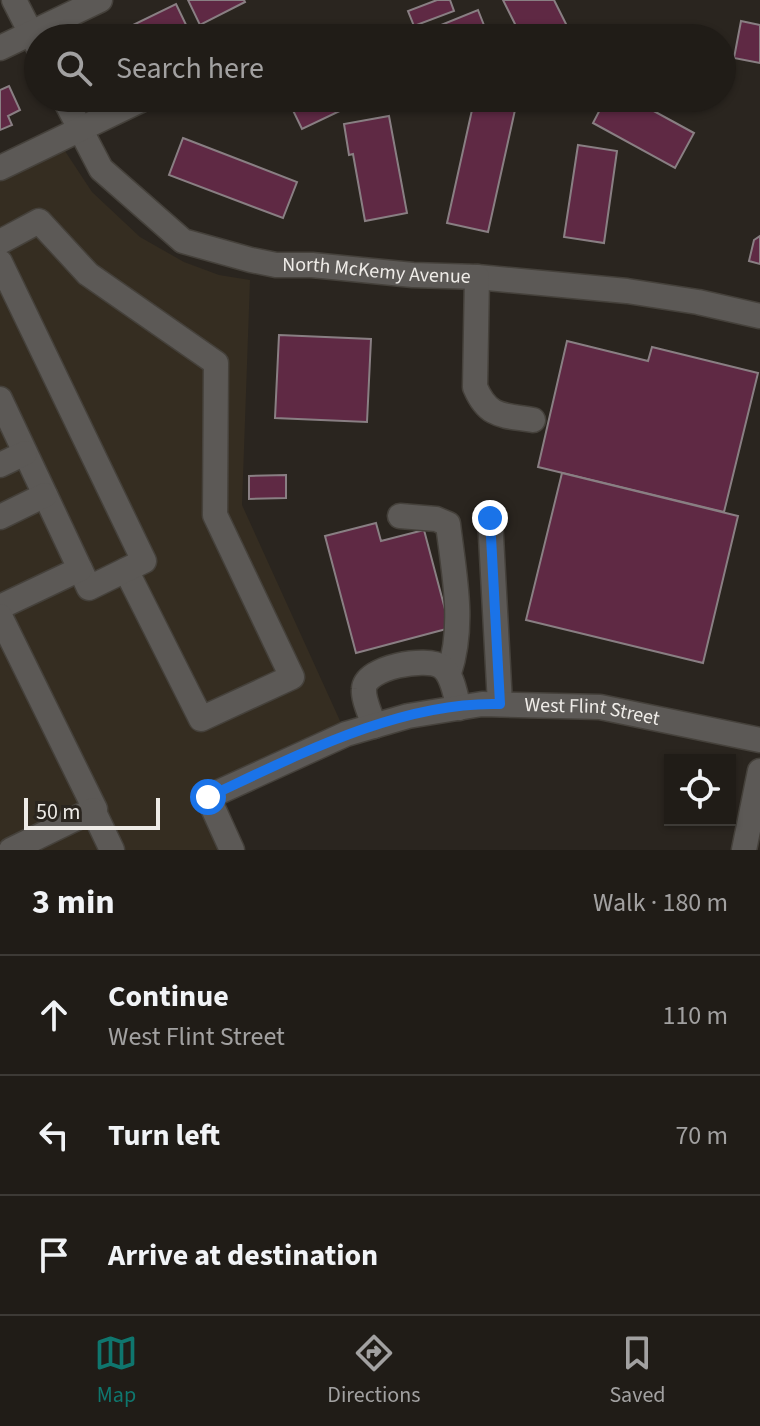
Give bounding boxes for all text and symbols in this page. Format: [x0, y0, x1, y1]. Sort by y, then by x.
search box [24, 24, 736, 112]
icon: search [52, 46, 96, 90]
text: Search here [116, 47, 264, 90]
street label: North McKemy Avenue [282, 251, 471, 291]
route end [472, 500, 508, 536]
street label: West Flint Street [524, 691, 662, 733]
map controls [664, 754, 736, 826]
button: locate [664, 754, 736, 826]
route start [190, 779, 226, 815]
scale bar [24, 794, 160, 830]
text: 50 m [36, 796, 81, 828]
text: 3 min [32, 878, 115, 927]
text: Walk · 180 m [593, 884, 728, 921]
text: Continue [108, 975, 229, 1018]
icon: ahead [32, 993, 76, 1037]
text: 110 m [662, 997, 728, 1034]
text: West Flint Street [108, 1018, 285, 1055]
icon: left [32, 1113, 76, 1157]
text: Turn left [108, 1114, 220, 1157]
text: 70 m [675, 1117, 728, 1154]
icon: arrive [32, 1233, 76, 1277]
text: Arrive at destination [108, 1234, 378, 1277]
tab: Map [94, 1331, 138, 1411]
tab: Directions [327, 1331, 420, 1411]
tab: Saved [609, 1331, 666, 1411]

